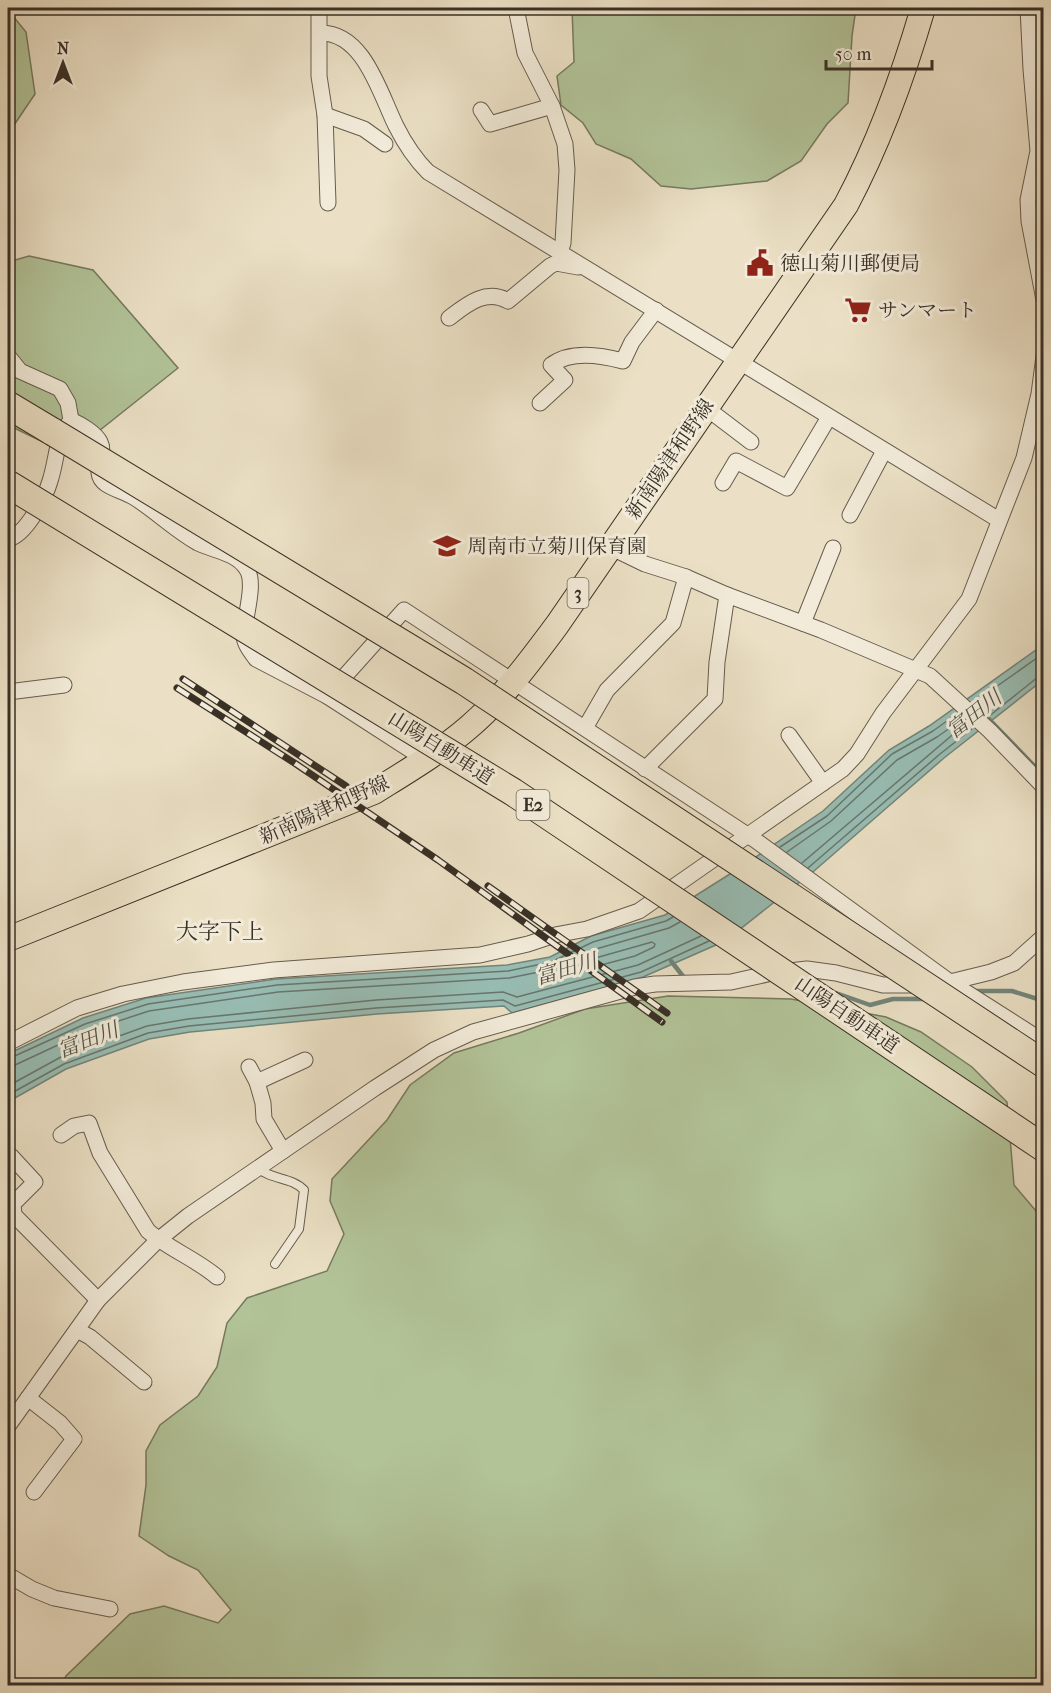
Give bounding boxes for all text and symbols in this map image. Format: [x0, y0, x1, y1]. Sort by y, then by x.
north arrow [33, 33, 93, 93]
scale bar [826, 33, 932, 71]
text: N [57, 39, 70, 58]
text: 50 m [835, 44, 872, 65]
public building icon: 徳山菊川郵便局 [745, 248, 775, 278]
place label: 徳山菊川郵便局 [780, 252, 920, 275]
supermarket icon: サンマート [843, 295, 873, 325]
place label: サンマート [878, 299, 977, 322]
street label: 新南陽津和野線 [621, 395, 719, 523]
school or university icon: 周南市立菊川保育園 [432, 531, 462, 561]
place label: 周南市立菊川保育園 [467, 535, 647, 558]
road number: 3 [568, 578, 588, 608]
water label: 富田川 [942, 684, 1008, 743]
street label: 山陽自動車道 [384, 706, 498, 790]
street label: 新南陽津和野線 [255, 771, 393, 849]
road number: E2 [516, 790, 550, 820]
district label: 大字下上 [176, 919, 264, 945]
water label: 富田川 [532, 948, 602, 989]
street label: 山陽自動車道 [791, 972, 903, 1058]
water label: 富田川 [54, 1017, 124, 1062]

